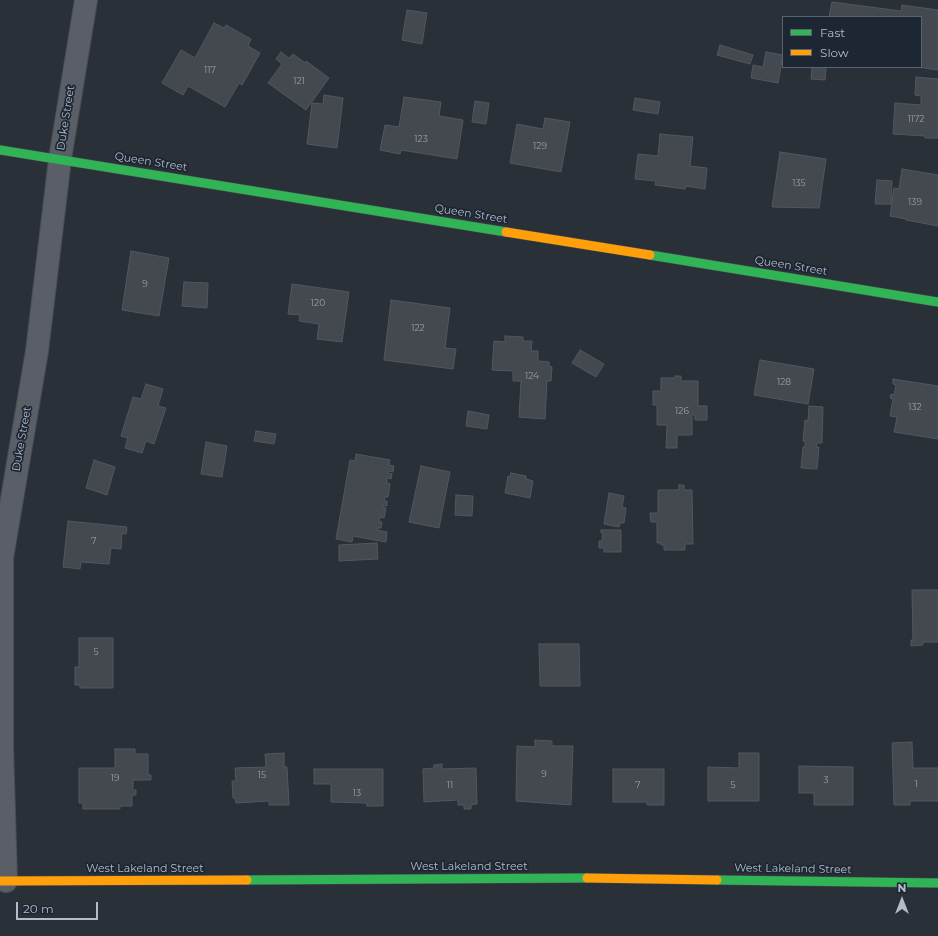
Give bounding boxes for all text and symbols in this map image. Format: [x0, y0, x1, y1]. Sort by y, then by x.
legend [782, 16, 922, 68]
text: Fast [820, 25, 845, 40]
text: Slow [820, 45, 849, 60]
house number: 117 [204, 65, 216, 75]
house number: 121 [293, 76, 305, 86]
street label: Duke Street [54, 85, 78, 151]
house number: 1172 [908, 114, 924, 124]
house number: 123 [414, 134, 428, 144]
house number: 129 [533, 141, 547, 151]
street label: Queen Street [114, 150, 188, 174]
house number: 135 [792, 178, 806, 188]
house number: 139 [908, 197, 922, 207]
street label: Queen Street [434, 202, 508, 226]
street label: Queen Street [754, 254, 828, 278]
house number: 9 [142, 279, 148, 289]
house number: 120 [311, 298, 325, 308]
house number: 122 [411, 323, 425, 333]
house number: 124 [525, 371, 539, 381]
house number: 128 [777, 377, 791, 387]
house number: 132 [908, 402, 922, 412]
street label: Duke Street [10, 406, 34, 472]
house number: 126 [675, 406, 689, 416]
house number: 7 [91, 536, 97, 546]
house number: 5 [93, 647, 99, 657]
house number: 9 [541, 769, 547, 779]
house number: 15 [258, 770, 266, 780]
house number: 19 [111, 773, 119, 783]
house number: 3 [823, 775, 829, 785]
house number: 1 [914, 779, 918, 789]
house number: 11 [447, 780, 453, 790]
house number: 7 [635, 780, 641, 790]
house number: 5 [730, 780, 736, 790]
house number: 13 [353, 788, 361, 798]
street label: West Lakeland Street [410, 860, 528, 874]
street label: West Lakeland Street [734, 861, 852, 877]
street label: West Lakeland Street [86, 862, 204, 876]
north arrow [882, 880, 922, 920]
text: N [898, 881, 906, 895]
scale bar [18, 894, 100, 920]
text: 20 m [23, 901, 54, 916]

